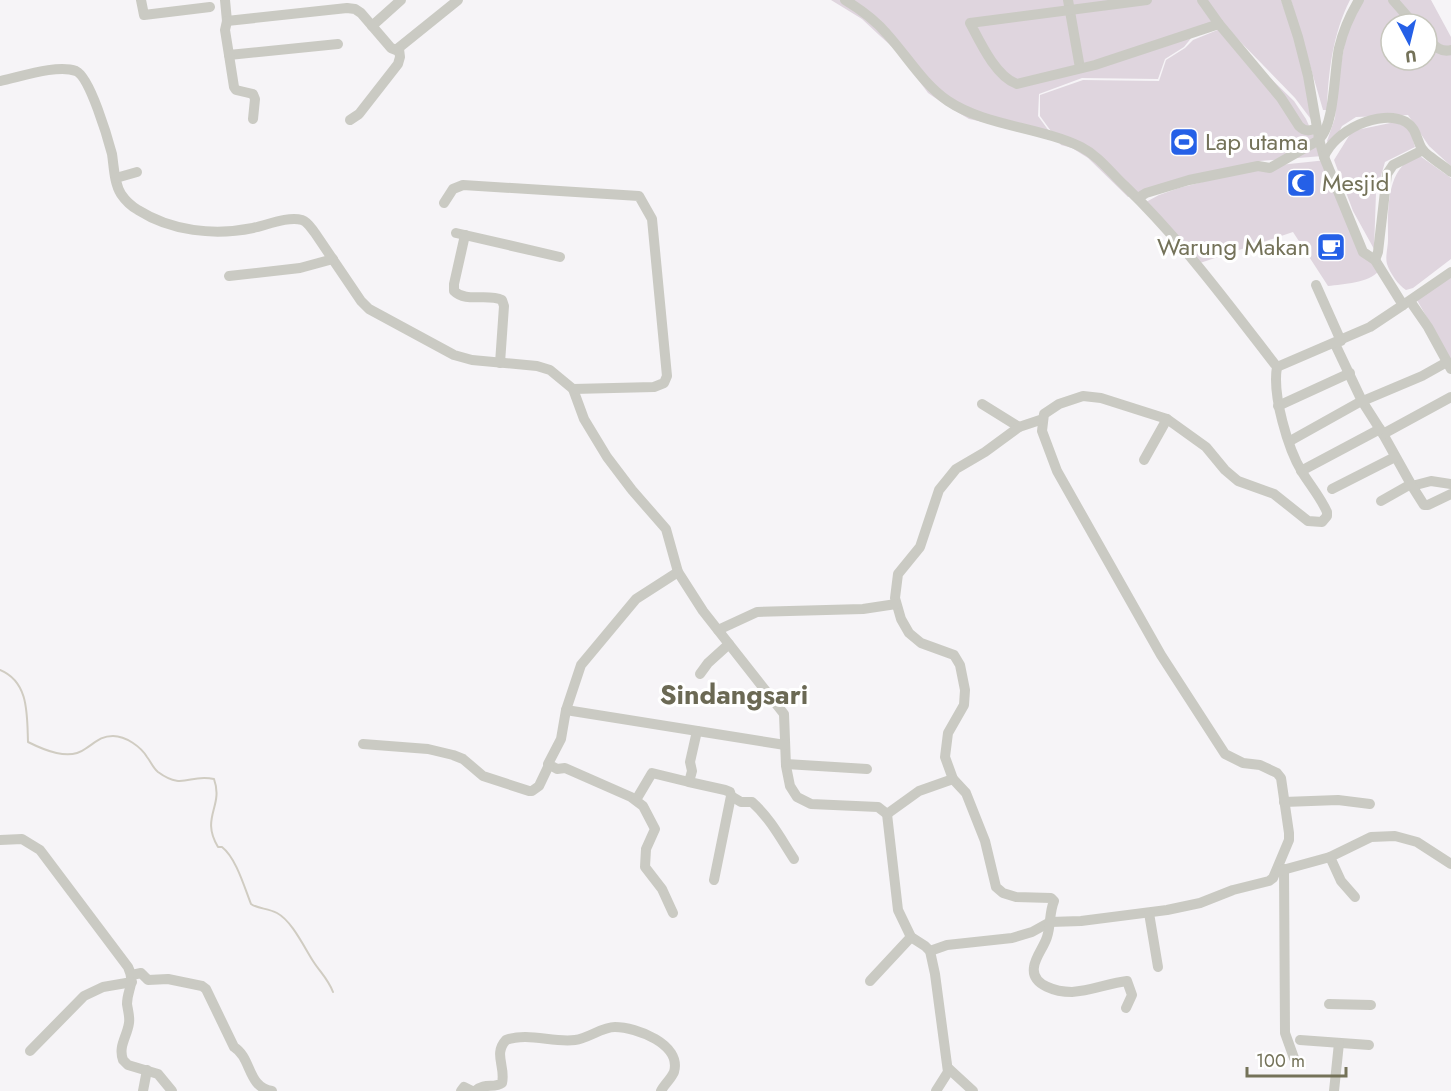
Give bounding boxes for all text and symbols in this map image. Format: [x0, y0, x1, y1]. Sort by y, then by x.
north arrow [1379, 12, 1439, 72]
text: U [1404, 44, 1418, 68]
place label: Lap utama [1205, 124, 1308, 159]
sports icon: Lap utama [1168, 126, 1200, 158]
place label: Mesjid [1322, 165, 1389, 200]
mosque icon: Mesjid [1285, 167, 1317, 199]
place label: Warung Makan [1157, 229, 1310, 264]
cafe icon: Warung Makan [1315, 231, 1347, 263]
district label: Sindangsari [660, 675, 808, 714]
scale bar [1247, 1040, 1346, 1078]
text: 100 m [1256, 1048, 1305, 1074]

